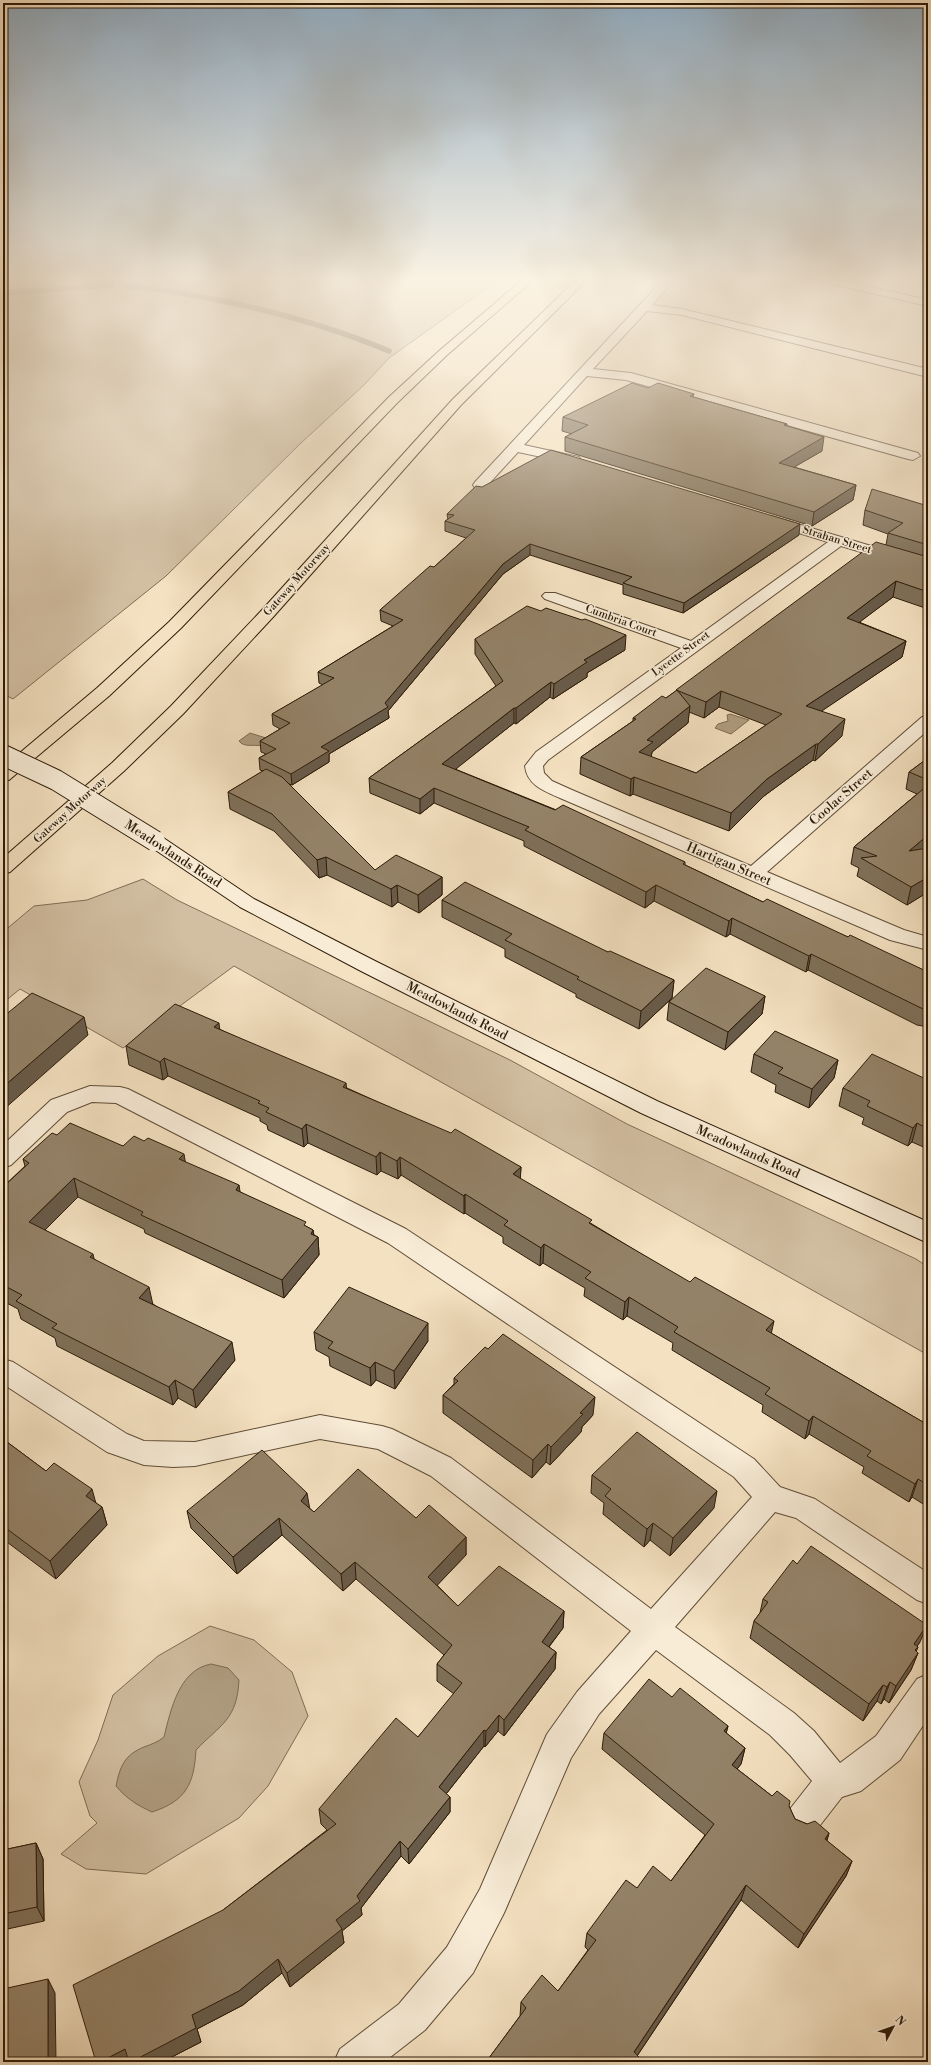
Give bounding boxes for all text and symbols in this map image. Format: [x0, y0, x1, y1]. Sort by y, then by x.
street label: Strahan Street [801, 523, 873, 557]
street label: Gateway Motorway [261, 540, 334, 619]
street label: Cumbria Court [583, 602, 659, 640]
street label: Lycette Street [649, 628, 713, 680]
street label: Coolac Street [806, 765, 876, 829]
street label: Gateway Motorway [31, 773, 110, 846]
street label: Meadowlands Road [122, 817, 225, 892]
street label: Hartigan Street [684, 839, 774, 889]
street label: Meadowlands Road [403, 978, 511, 1044]
street label: Meadowlands Road [694, 1122, 803, 1182]
north arrow [873, 2007, 913, 2047]
text: N [892, 2013, 908, 2029]

